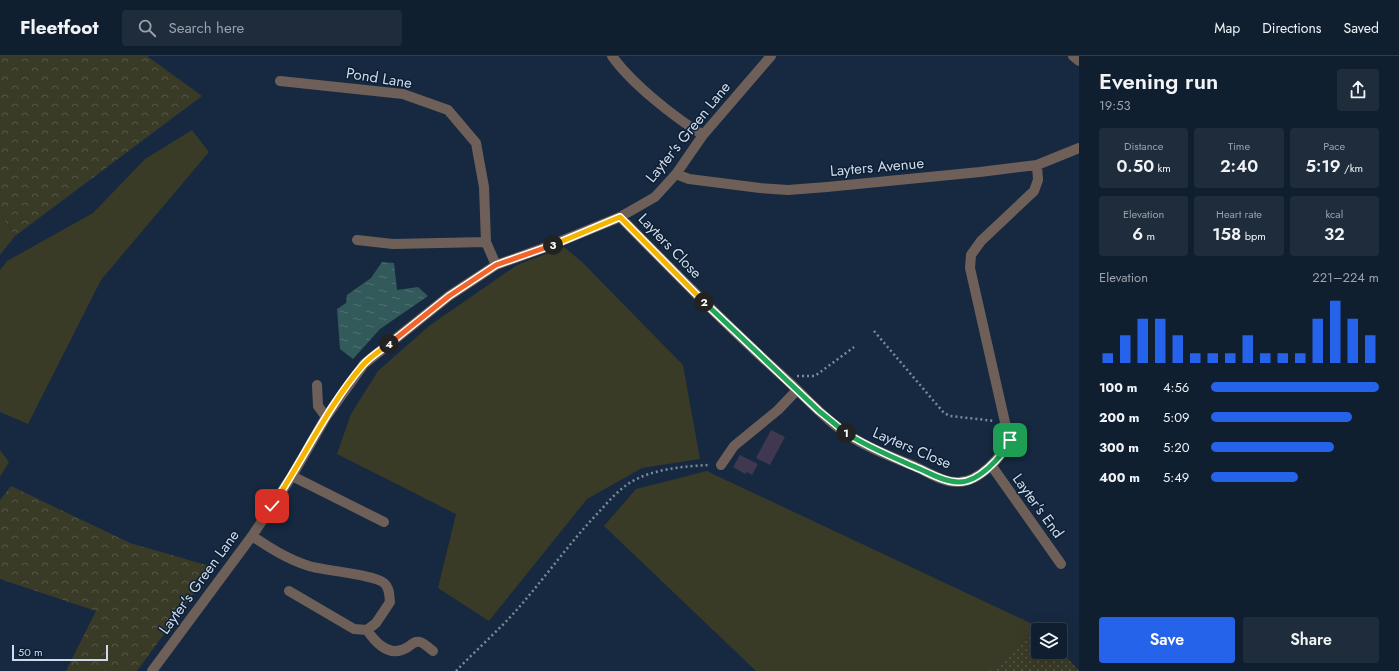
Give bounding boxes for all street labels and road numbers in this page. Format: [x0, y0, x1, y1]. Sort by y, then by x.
street label: Pond Lane [344, 62, 414, 94]
street label: Layter's Green Lane [640, 77, 736, 187]
street label: Layters Avenue [829, 152, 925, 182]
street label: Layters Close [633, 208, 707, 284]
street label: Layters Close [869, 422, 955, 474]
street label: Layter's End [1007, 469, 1069, 543]
street label: Layter's Green Lane [154, 525, 245, 639]

